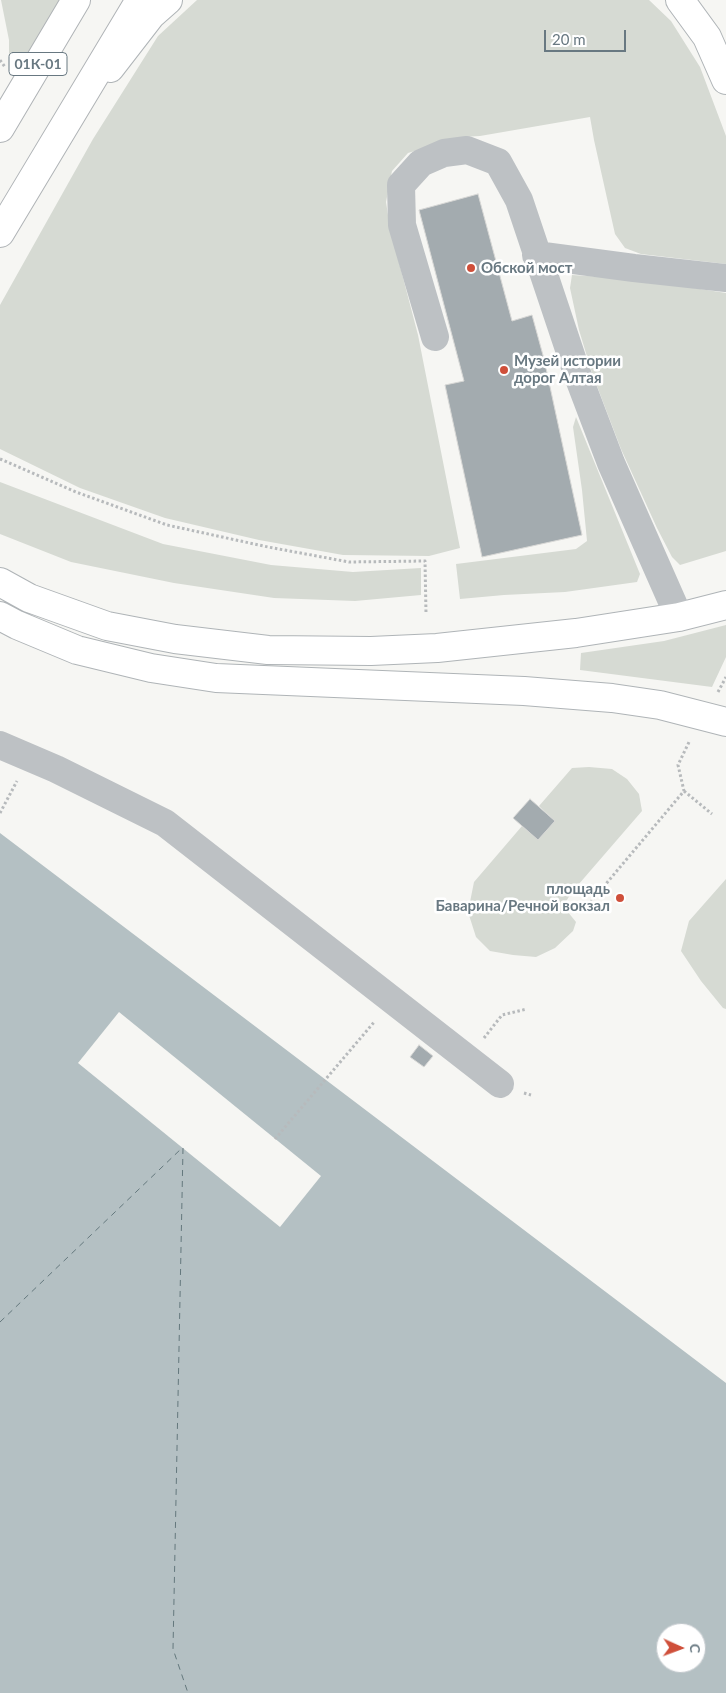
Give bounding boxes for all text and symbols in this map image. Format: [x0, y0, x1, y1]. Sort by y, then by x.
scale bar [546, 20, 628, 52]
text: 20 m [552, 30, 586, 48]
road number: 01К-01 [9, 52, 67, 76]
place label: Обской мост [481, 259, 572, 277]
marker: Обской мост [465, 262, 477, 274]
place label: Музей истории дорог Алтая [514, 352, 621, 387]
marker: Музей истории дорог Алтая [498, 364, 510, 376]
place label: площадь Баварина/Речной вокзал [435, 880, 610, 915]
marker: площадь Баварина/Речной вокзал [614, 892, 626, 904]
north arrow [656, 1623, 706, 1673]
text: С [687, 1644, 704, 1653]

